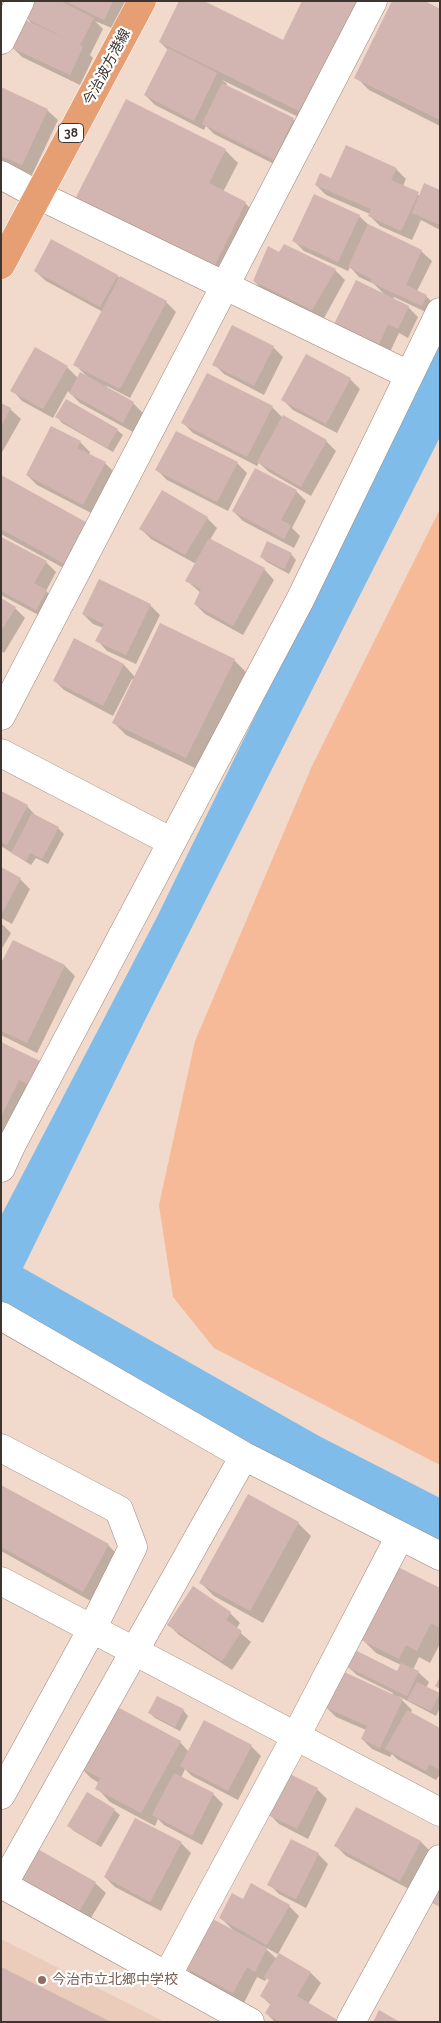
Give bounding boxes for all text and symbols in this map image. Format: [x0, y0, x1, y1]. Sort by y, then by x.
street label: 今治波方港線 [80, 26, 134, 108]
road number: 38 [58, 124, 84, 142]
place label: 今治市立北郷中学校 [52, 1972, 178, 1988]
marker: 今治市立北郷中学校 [36, 1974, 48, 1986]

